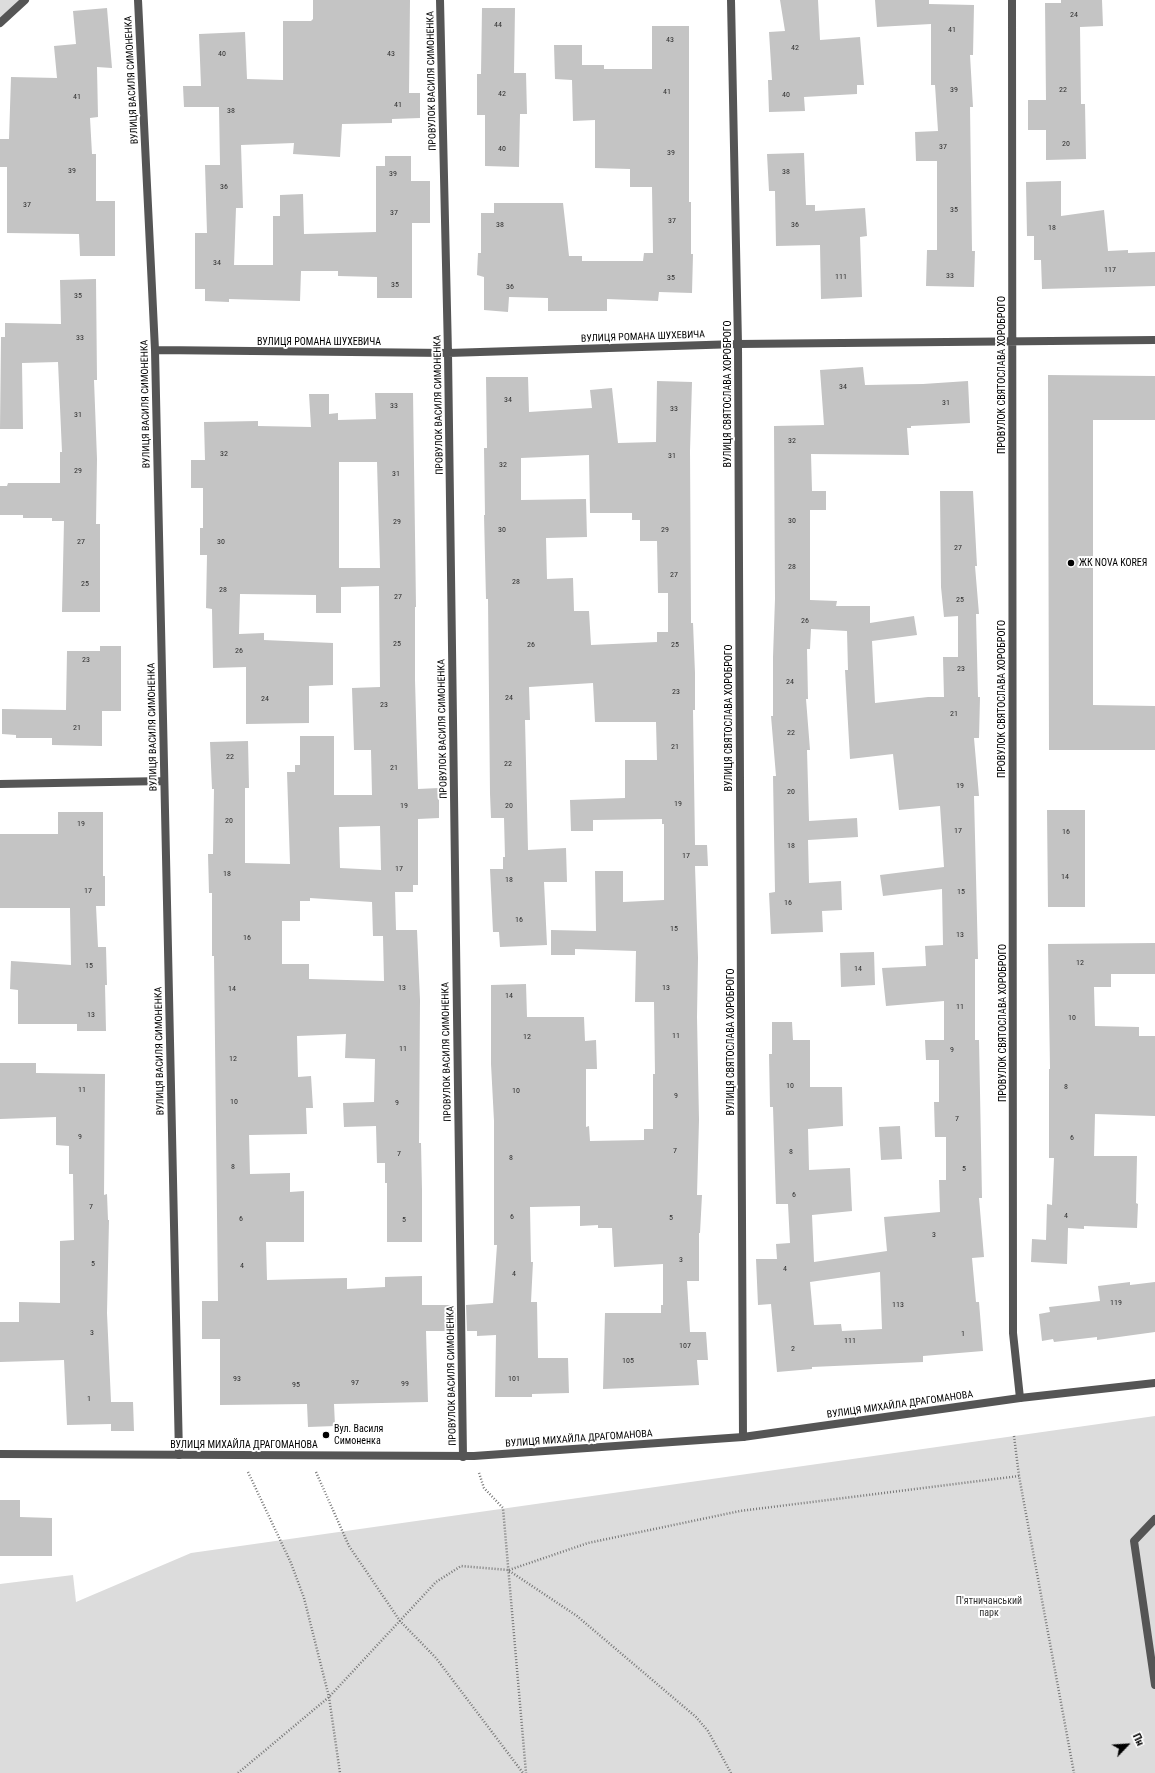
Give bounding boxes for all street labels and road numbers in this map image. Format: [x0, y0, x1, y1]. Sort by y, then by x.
street label: ПРОВУЛОК ВАСИЛЯ СИМОНЕНКА [425, 11, 439, 151]
street label: ВУЛИЦЯ ВАСИЛЯ СИМОНЕНКА [123, 15, 141, 145]
street label: ПРОВУЛОК СВЯТОСЛАВА ХОРОБРОГО [996, 296, 1008, 454]
street label: ВУЛИЦЯ СВЯТОСЛАВА ХОРОБРОГО [722, 321, 734, 467]
street label: ВУЛИЦЯ РОМАНА ШУХЕВИЧА [581, 329, 705, 345]
street label: ПРОВУЛОК ВАСИЛЯ СИМОНЕНКА [432, 335, 446, 475]
street label: ВУЛИЦЯ РОМАНА ШУХЕВИЧА [257, 336, 381, 348]
street label: ВУЛИЦЯ ВАСИЛЯ СИМОНЕНКА [139, 340, 153, 468]
street label: ПРОВУЛОК СВЯТОСЛАВА ХОРОБРОГО [996, 620, 1008, 778]
street label: ВУЛИЦЯ СВЯТОСЛАВА ХОРОБРОГО [723, 645, 735, 791]
street label: ПРОВУЛОК ВАСИЛЯ СИМОНЕНКА [436, 659, 450, 799]
street label: ВУЛИЦЯ ВАСИЛЯ СИМОНЕНКА [146, 663, 160, 791]
street label: ПРОВУЛОК СВЯТОСЛАВА ХОРОБРОГО [997, 944, 1009, 1102]
street label: ВУЛИЦЯ СВЯТОСЛАВА ХОРОБРОГО [725, 969, 737, 1115]
street label: ПРОВУЛОК ВАСИЛЯ СИМОНЕНКА [440, 982, 454, 1122]
street label: ВУЛИЦЯ ВАСИЛЯ СИМОНЕНКА [153, 987, 167, 1115]
street label: ПРОВУЛОК ВАСИЛЯ СИМОНЕНКА [445, 1306, 459, 1446]
street label: ВУЛИЦЯ МИХАЙЛА ДРАГОМАНОВА [826, 1389, 974, 1421]
street label: ВУЛИЦЯ МИХАЙЛА ДРАГОМАНОВА [505, 1428, 653, 1450]
street label: ВУЛИЦЯ МИХАЙЛА ДРАГОМАНОВА [170, 1439, 318, 1451]

